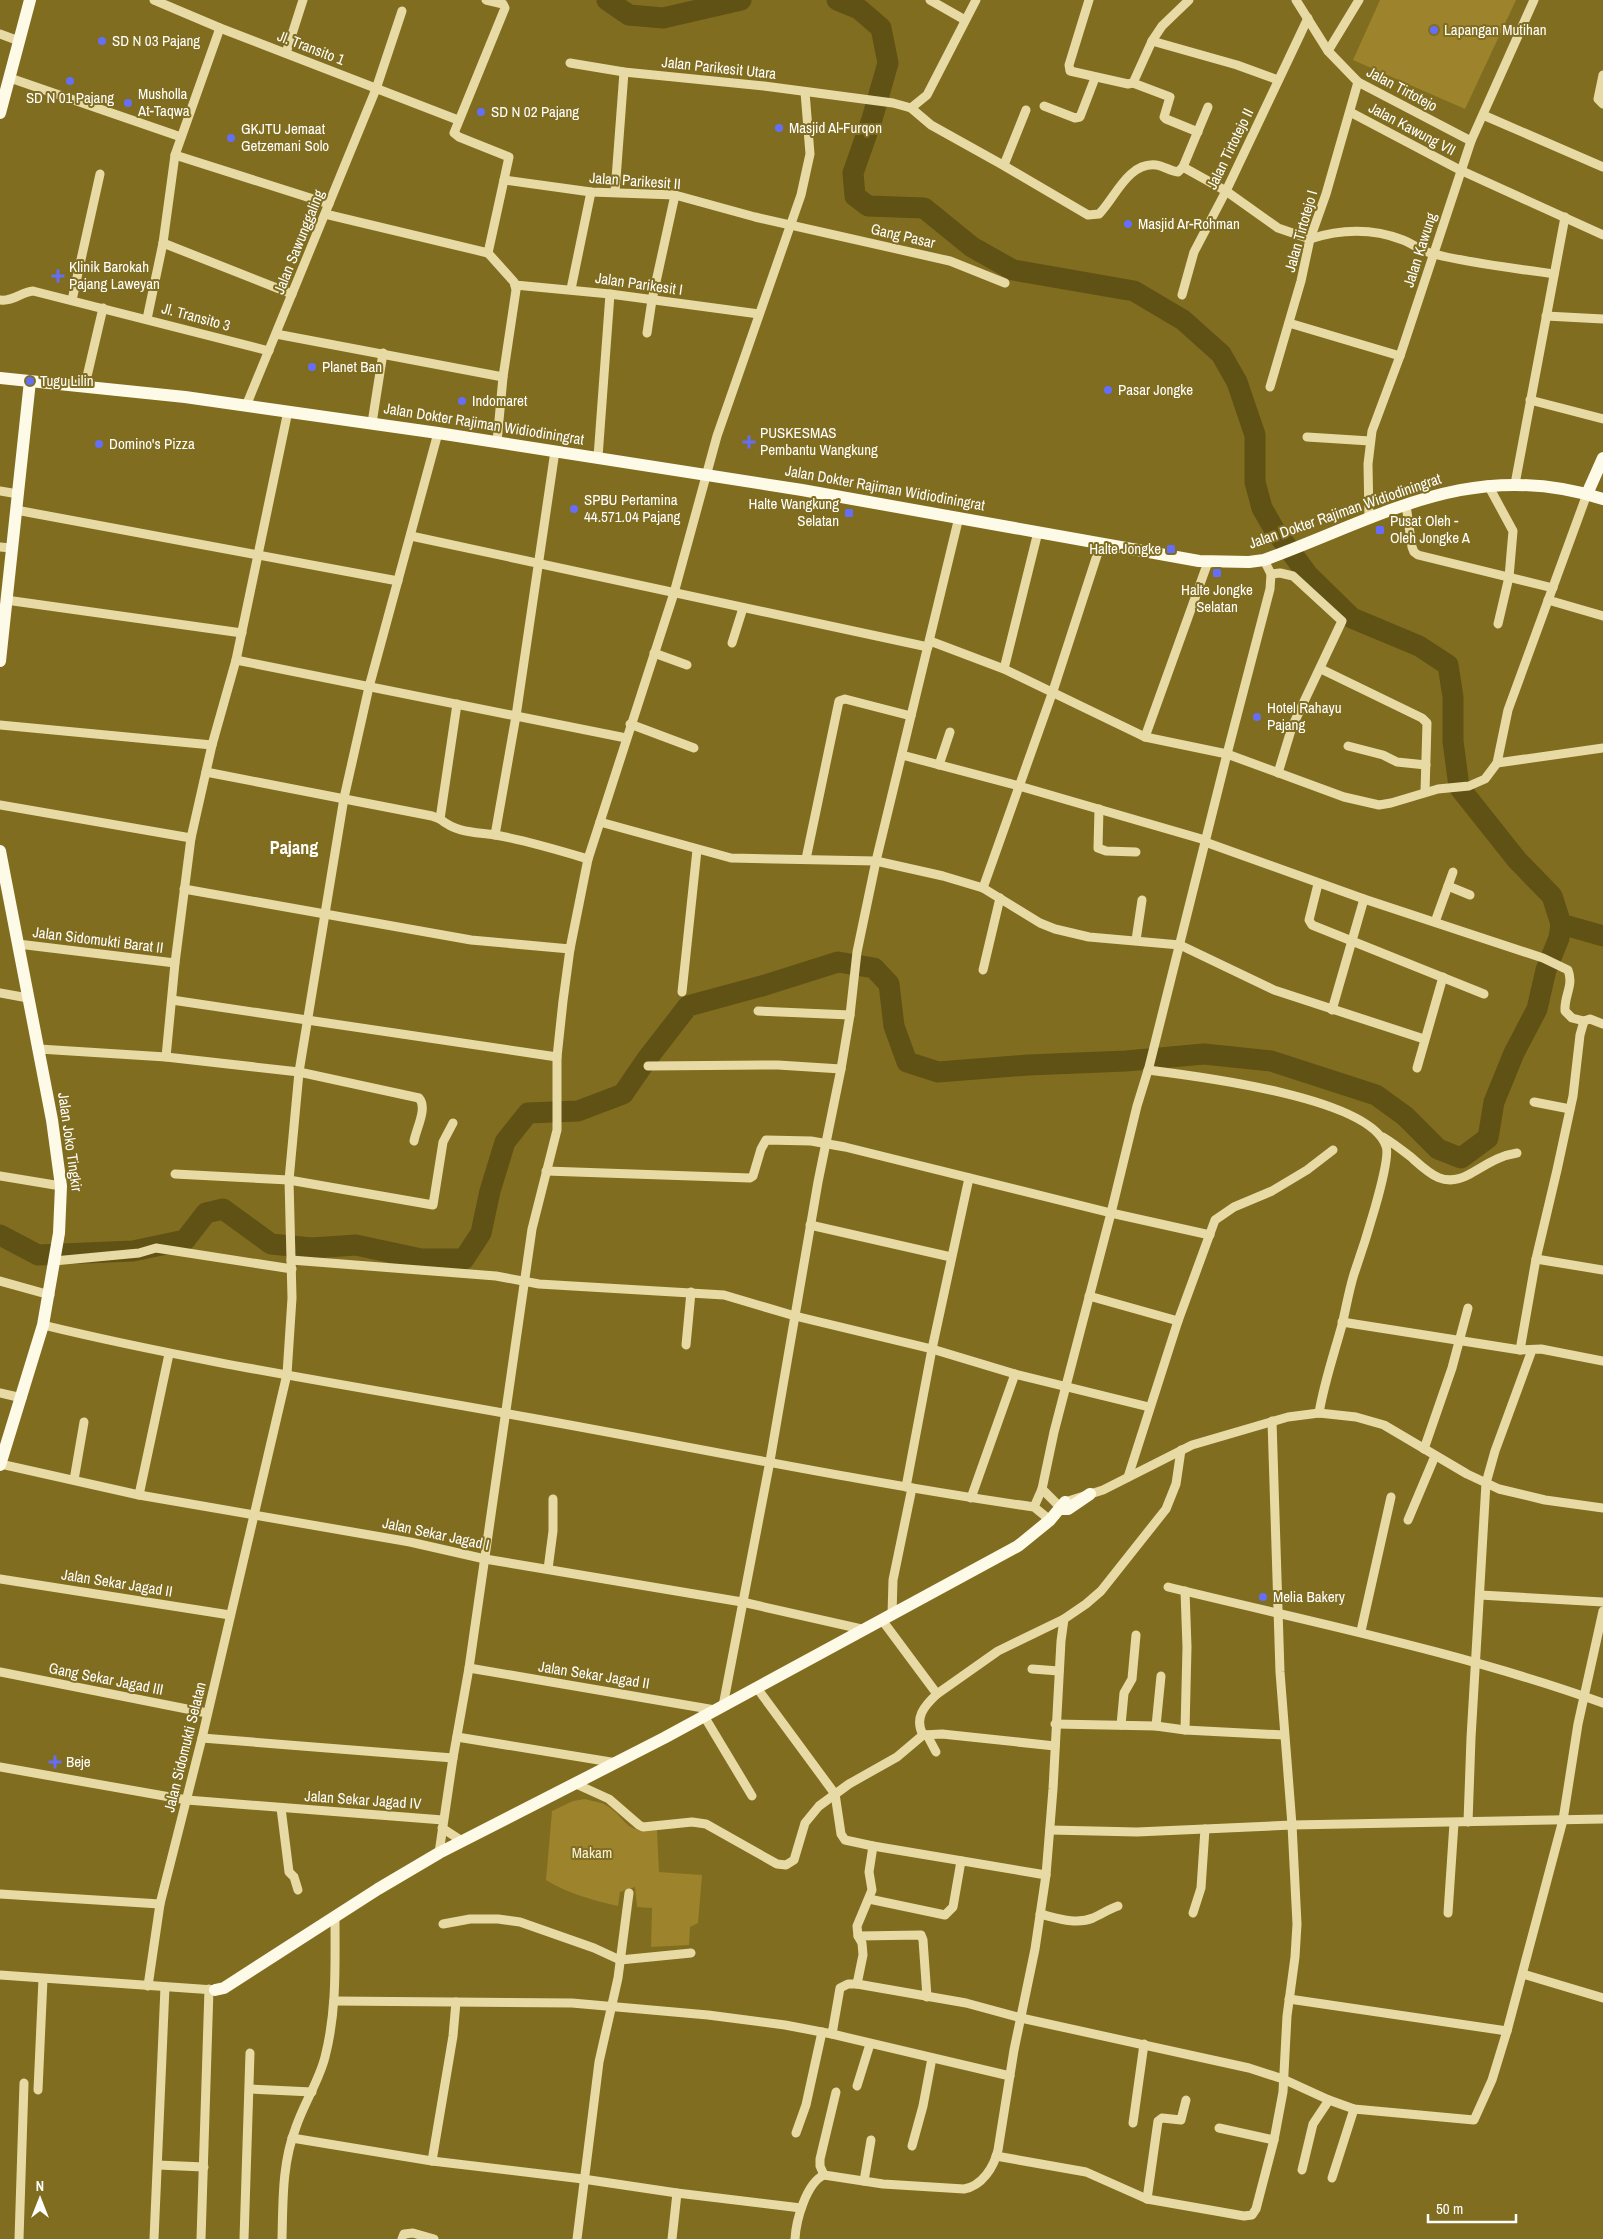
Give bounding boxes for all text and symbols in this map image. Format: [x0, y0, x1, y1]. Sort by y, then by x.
place label: Lapangan Mutihan [1444, 19, 1547, 40]
marker: Lapangan Mutihan [1428, 24, 1440, 36]
street label: Jl. Transito 1 [275, 25, 348, 70]
place label: SD N 03 Pajang [112, 30, 200, 51]
marker: SD N 03 Pajang [96, 35, 108, 47]
street label: Jalan Parikesit Utara [661, 51, 777, 84]
street label: Jalan Tirtotejo [1363, 61, 1441, 116]
marker: SD N 01 Pajang [64, 75, 76, 87]
place label: Musholla At-Taqwa [137, 83, 190, 121]
place label: SD N 01 Pajang [26, 87, 114, 108]
marker: Musholla At-Taqwa [122, 97, 134, 109]
street label: Jalan Kawung VII [1365, 97, 1459, 160]
place label: SD N 02 Pajang [491, 101, 579, 122]
street label: Jalan Tirtotejo II [1201, 105, 1258, 193]
marker: SD N 02 Pajang [475, 106, 487, 118]
place label: Masjid Al-Furqon [789, 117, 882, 138]
place label: GKJTU Jemaat Getzemani Solo [241, 118, 329, 156]
marker: Masjid Al-Furqon [773, 122, 785, 134]
marker: GKJTU Jemaat Getzemani Solo [225, 132, 237, 144]
street label: Jalan Parikesit II [589, 167, 681, 194]
street label: Jalan Sawunggaling [268, 186, 329, 297]
street label: Jalan Tirtotejo I [1279, 187, 1322, 274]
street label: Jalan Kawung [1398, 210, 1441, 290]
place label: Masjid Ar-Rohman [1138, 213, 1240, 234]
street label: Gang Pasar [869, 218, 937, 253]
marker: Masjid Ar-Rohman [1122, 218, 1134, 230]
place label: Klinik Barokah Pajang Laweyan [69, 256, 160, 294]
street label: Jalan Parikesit I [594, 267, 684, 300]
marker: Klinik Barokah Pajang Laweyan [51, 269, 65, 283]
street label: Jl. Transito 3 [159, 297, 233, 336]
place label: Planet Ban [322, 356, 382, 377]
marker: Planet Ban [306, 361, 318, 373]
place label: Tugu Lilin [40, 370, 94, 391]
marker: Tugu Lilin [24, 375, 36, 387]
place label: Pasar Jongke [1118, 379, 1193, 400]
marker: Pasar Jongke [1102, 384, 1114, 396]
place label: Indomaret [472, 390, 528, 411]
marker: Indomaret [456, 395, 468, 407]
street label: Jalan Dokter Rajiman Widiodiningrat [382, 397, 586, 450]
place label: PUSKESMAS Pembantu Wangkung [760, 422, 878, 460]
place label: Domino's Pizza [109, 433, 195, 454]
marker: PUSKESMAS Pembantu Wangkung [742, 435, 756, 449]
marker: Domino's Pizza [93, 438, 105, 450]
street label: Jalan Dokter Rajiman Widiodiningrat [784, 460, 987, 516]
street label: Jalan Dokter Rajiman Widiodiningrat [1246, 467, 1444, 553]
place label: SPBU Pertamina 44.571.04 Pajang [584, 489, 681, 527]
place label: Halte Wangkung Selatan [749, 493, 839, 531]
marker: SPBU Pertamina 44.571.04 Pajang [568, 503, 580, 515]
marker: Halte Wangkung Selatan [843, 507, 855, 519]
place label: Pusat Oleh - Oleh Jongke A [1390, 510, 1471, 548]
marker: Pusat Oleh - Oleh Jongke A [1374, 524, 1386, 536]
place label: Halte Jongke [1089, 538, 1161, 559]
marker: Halte Jongke [1165, 543, 1177, 555]
marker: Halte Jongke Selatan [1211, 567, 1223, 579]
place label: Halte Jongke Selatan [1181, 579, 1253, 617]
place label: Hotel Rahayu Pajang [1267, 697, 1342, 735]
marker: Hotel Rahayu Pajang [1251, 711, 1263, 723]
district label: Pajang [270, 835, 318, 860]
street label: Jalan Sidomukti Barat II [32, 921, 164, 958]
street label: Jalan Joko Tingkir [53, 1091, 88, 1193]
street label: Jalan Sekar Jagad I [381, 1512, 491, 1555]
street label: Jalan Sekar Jagad II [60, 1563, 174, 1602]
place label: Melia Bakery [1273, 1586, 1346, 1607]
marker: Melia Bakery [1257, 1591, 1269, 1603]
street label: Jalan Sekar Jagad II [537, 1655, 651, 1694]
street label: Gang Sekar Jagad III [47, 1657, 165, 1700]
street label: Jalan Sidomukti Selatan [158, 1680, 211, 1814]
place label: Beje [66, 1751, 91, 1772]
marker: Beje [48, 1755, 62, 1769]
street label: Jalan Sekar Jagad IV [304, 1785, 423, 1814]
park label: Makam [572, 1842, 612, 1863]
north arrow [15, 2174, 65, 2224]
text: N [36, 2177, 44, 2195]
scale bar [1428, 2192, 1516, 2224]
text: 50 m [1436, 2198, 1463, 2219]

